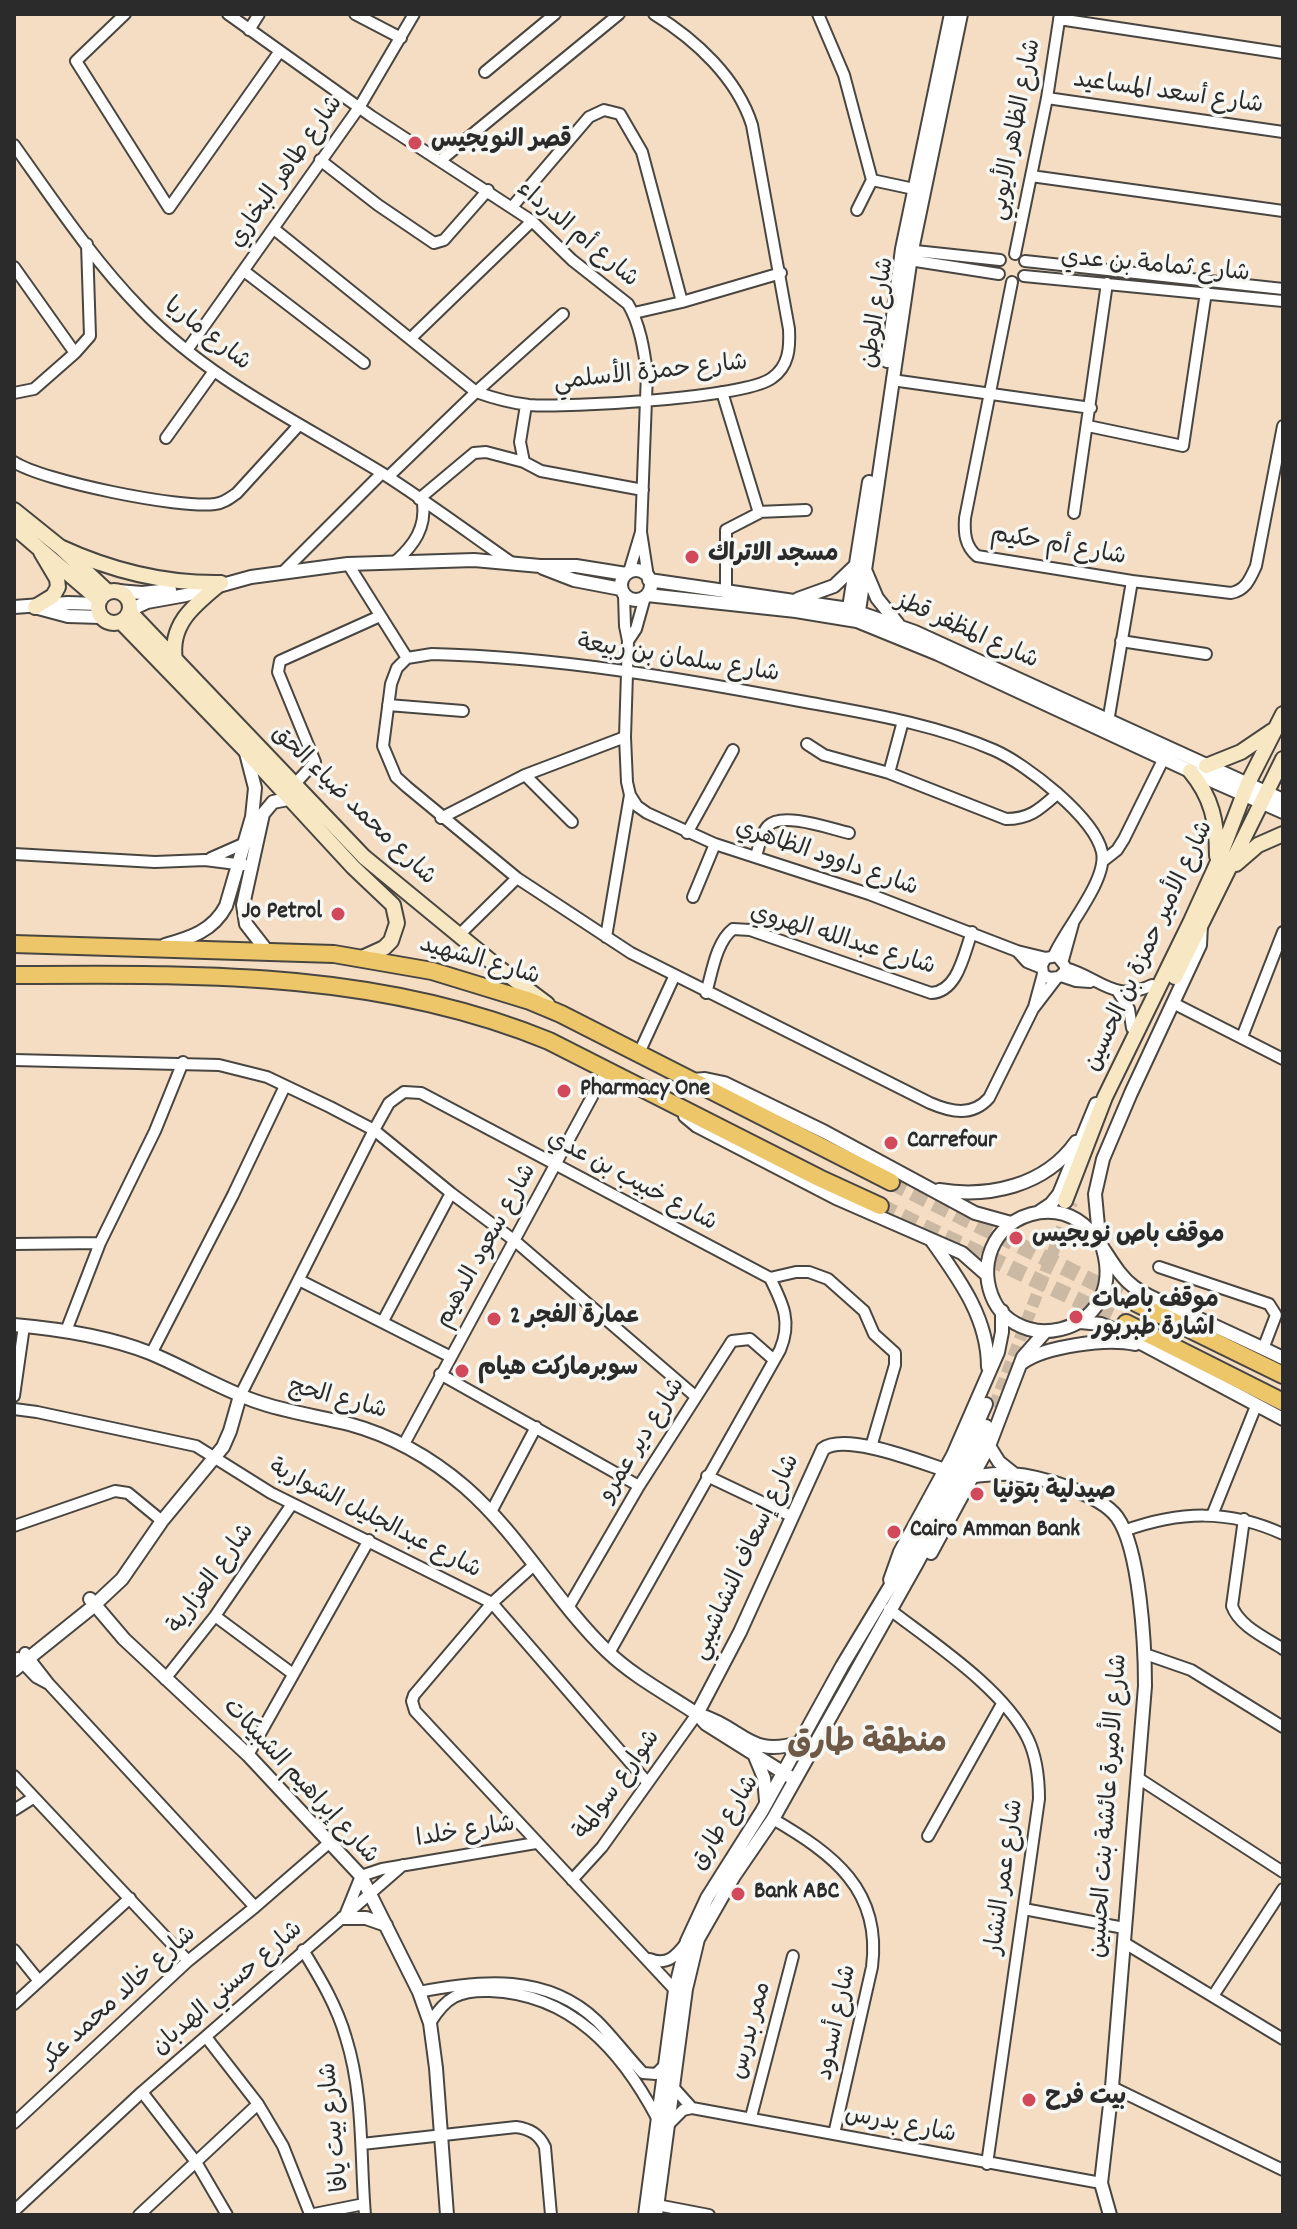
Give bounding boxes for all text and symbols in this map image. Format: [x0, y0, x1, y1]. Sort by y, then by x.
street label: شارع الظاهر الأيوبي [986, 37, 1050, 223]
street label: شارع أسعد المساعيد [1071, 67, 1265, 123]
street label: شارع طاهر البخاري [225, 91, 351, 255]
place label: قصر النويجيس [431, 129, 572, 157]
marker: قصر النويجيس [406, 134, 424, 152]
street label: شارع أم الدرداء [509, 177, 643, 295]
street label: شارع ثمامة بن عدي [1059, 245, 1251, 291]
street label: شارع الوطن [857, 255, 903, 371]
street label: شارع ماريا [157, 293, 255, 379]
street label: شارع حمزة الأسلمي [553, 351, 749, 399]
street label: شارع أم حكيم [988, 522, 1128, 574]
place label: مسجد الاتراك [708, 543, 838, 571]
marker: مسجد الاتراك [683, 548, 701, 566]
street label: شارع المظفر قطز [890, 589, 1042, 677]
street label: شارع سلمان بن ربيعة [575, 631, 781, 691]
street label: شارع محمد ضياء الحق [264, 721, 440, 893]
street label: شارع داوود الظاهري [731, 815, 921, 905]
street label: شارع الأمير حمزة بن الحسين [1080, 817, 1222, 1077]
place label: Jo Petrol [241, 900, 322, 928]
street label: شارع عبدالله الهروي [746, 900, 938, 984]
marker: Jo Petrol [329, 905, 347, 923]
street label: شارع الشهيد [415, 932, 543, 994]
place label: Pharmacy One [580, 1077, 710, 1105]
marker: Pharmacy One [555, 1082, 573, 1100]
street label: شارع خبيب بن عدي [541, 1126, 721, 1240]
place label: Carrefour [907, 1129, 997, 1157]
marker: Carrefour [882, 1134, 900, 1152]
street label: شارع سعود الدهيم [431, 1160, 545, 1334]
place label: موقف باص نويجيس [1032, 1224, 1224, 1252]
marker: موقف باص نويجيس [1007, 1229, 1025, 1247]
place label: موقف باصات اشارة طبربور [1092, 1289, 1219, 1345]
place label: عمارة الفجر 2 [510, 1305, 640, 1333]
marker: موقف باصات اشارة طبربور [1067, 1308, 1085, 1326]
marker: عمارة الفجر 2 [485, 1310, 503, 1328]
place label: سوبرماركت هيام [478, 1357, 638, 1385]
marker: سوبرماركت هيام [453, 1362, 471, 1380]
street label: شارع الحج [285, 1374, 389, 1428]
street label: شارع دير عمرو [594, 1374, 694, 1508]
street label: شارع إسعاف النشاشيبي [688, 1451, 808, 1665]
street label: شارع عبدالجليل الشواربة [263, 1455, 485, 1587]
place label: صيدلية بتونيا [993, 1480, 1116, 1508]
marker: صيدلية بتونيا [968, 1485, 986, 1503]
place label: Cairo Amman Bank [910, 1518, 1080, 1546]
street label: شارع العزارية [163, 1519, 263, 1641]
marker: Cairo Amman Bank [885, 1523, 903, 1541]
street label: شارع الأميرة عائشة بنت الحسين [1086, 1653, 1136, 1959]
street label: شارع إبراهيم الشبيكات [215, 1694, 383, 1872]
street label: شوارع سوالمة [569, 1725, 669, 1847]
district label: منطقة طارق [787, 1728, 947, 1766]
street label: شارع طارق [687, 1771, 767, 1877]
street label: شارع عمر النشار [982, 1798, 1032, 1956]
street label: شارع خلدا [415, 1812, 517, 1856]
place label: Bank ABC [754, 1880, 839, 1908]
marker: Bank ABC [729, 1885, 747, 1903]
street label: شارع حسني الهدبان [148, 1917, 310, 2063]
street label: شارع خالد محمد عكر [36, 1921, 204, 2077]
street label: شارع أسدود [813, 1963, 865, 2083]
street label: ممر بدرس [726, 1979, 780, 2083]
street label: شارع بيت يافا [316, 2061, 358, 2193]
place label: بيت فرح [1045, 2086, 1126, 2114]
marker: بيت فرح [1020, 2091, 1038, 2109]
street label: شارع بدرس [842, 2102, 958, 2152]

